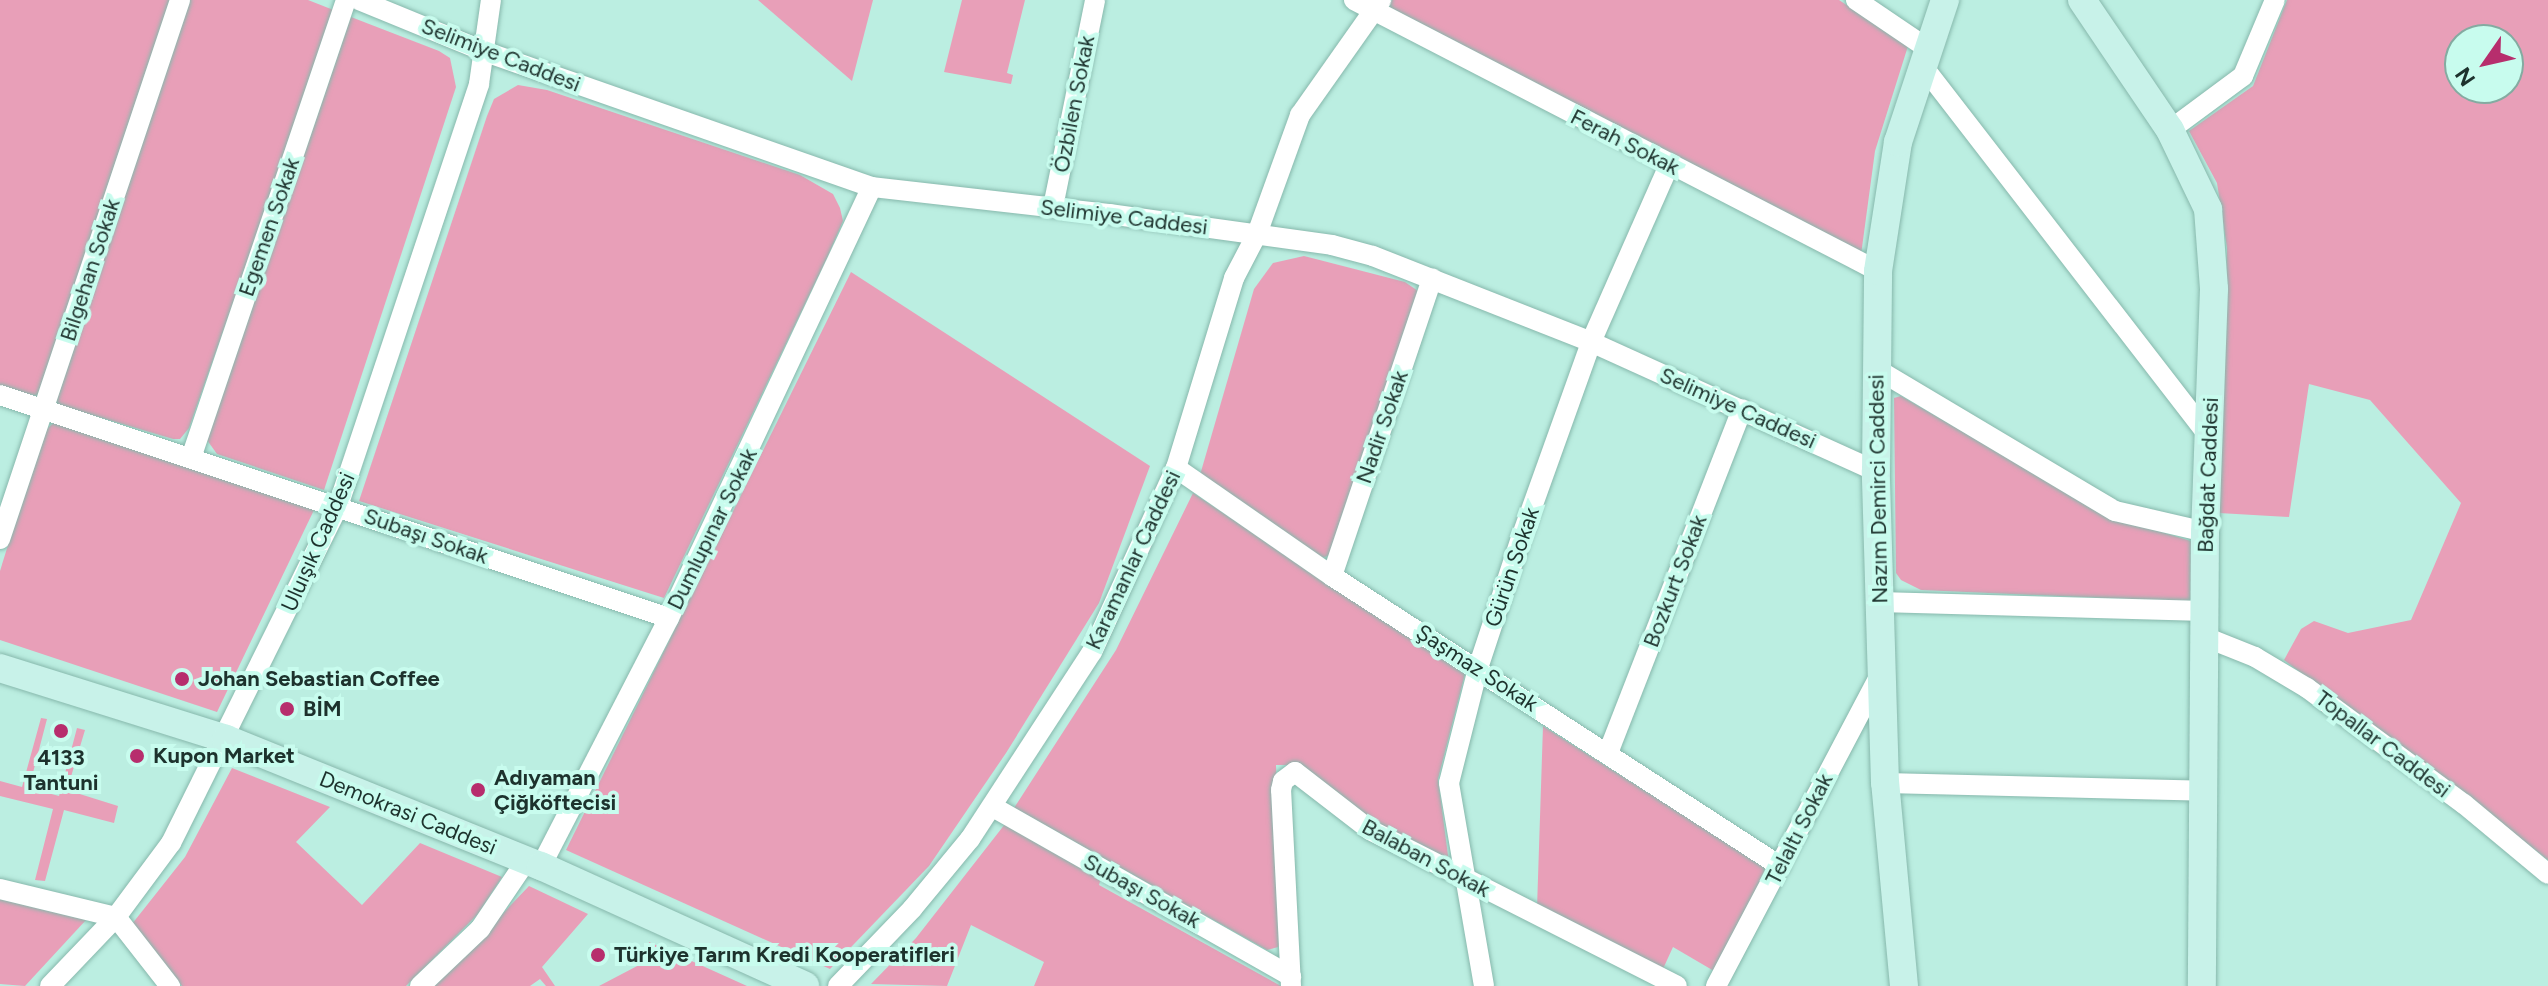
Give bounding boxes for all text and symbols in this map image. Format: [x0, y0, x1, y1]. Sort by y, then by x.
street label: Selimiye Caddesi [418, 13, 584, 97]
north arrow [2444, 24, 2524, 104]
street label: Özbilen Sokak [1048, 33, 1100, 175]
text: N [2449, 62, 2481, 91]
street label: Ferah Sokak [1566, 103, 1684, 181]
street label: Egemen Sokak [233, 154, 305, 300]
street label: Selimiye Caddesi [1039, 194, 1209, 240]
street label: Bilgehan Sokak [55, 195, 125, 345]
street label: Selimiye Caddesi [1656, 362, 1820, 454]
street label: Nadir Sokak [1350, 367, 1414, 487]
street label: Nazım Demirci Caddesi [1863, 374, 1893, 604]
street label: Bağdat Caddesi [2192, 397, 2224, 553]
street label: Dumlupınar Sokak [661, 444, 763, 614]
street label: Karamanlar Caddesi [1080, 466, 1186, 654]
street label: Uluışık Caddesi [276, 468, 360, 616]
street label: Subaşı Sokak [361, 502, 491, 570]
street label: Gürün Sokak [1479, 504, 1545, 630]
street label: Bozkurt Sokak [1638, 511, 1712, 651]
street label: Şaşmaz Sokak [1411, 619, 1543, 717]
place label: Johan Sebastian Coffee [198, 666, 440, 692]
marker: Johan Sebastian Coffee [173, 670, 191, 688]
street label: Topallar Caddesi [2310, 685, 2456, 803]
place label: BİM [303, 696, 342, 722]
marker: BİM [278, 700, 296, 718]
marker: 4133 Tantuni [52, 722, 70, 740]
place label: Kupon Market [153, 743, 295, 769]
place label: 4133 Tantuni [23, 744, 99, 796]
marker: Kupon Market [128, 747, 146, 765]
place label: Adıyaman Çiğköftecisi [494, 764, 616, 816]
street label: Demokrasi Caddesi [315, 765, 501, 861]
street label: Telaltı Sokak [1760, 769, 1838, 889]
marker: Adıyaman Çiğköftecisi [469, 781, 487, 799]
street label: Balaban Sokak [1357, 813, 1495, 903]
street label: Subaşı Sokak [1079, 848, 1205, 934]
place label: Türkiye Tarım Kredi Kooperatifleri [614, 942, 955, 968]
marker: Türkiye Tarım Kredi Kooperatifleri [589, 946, 607, 964]

